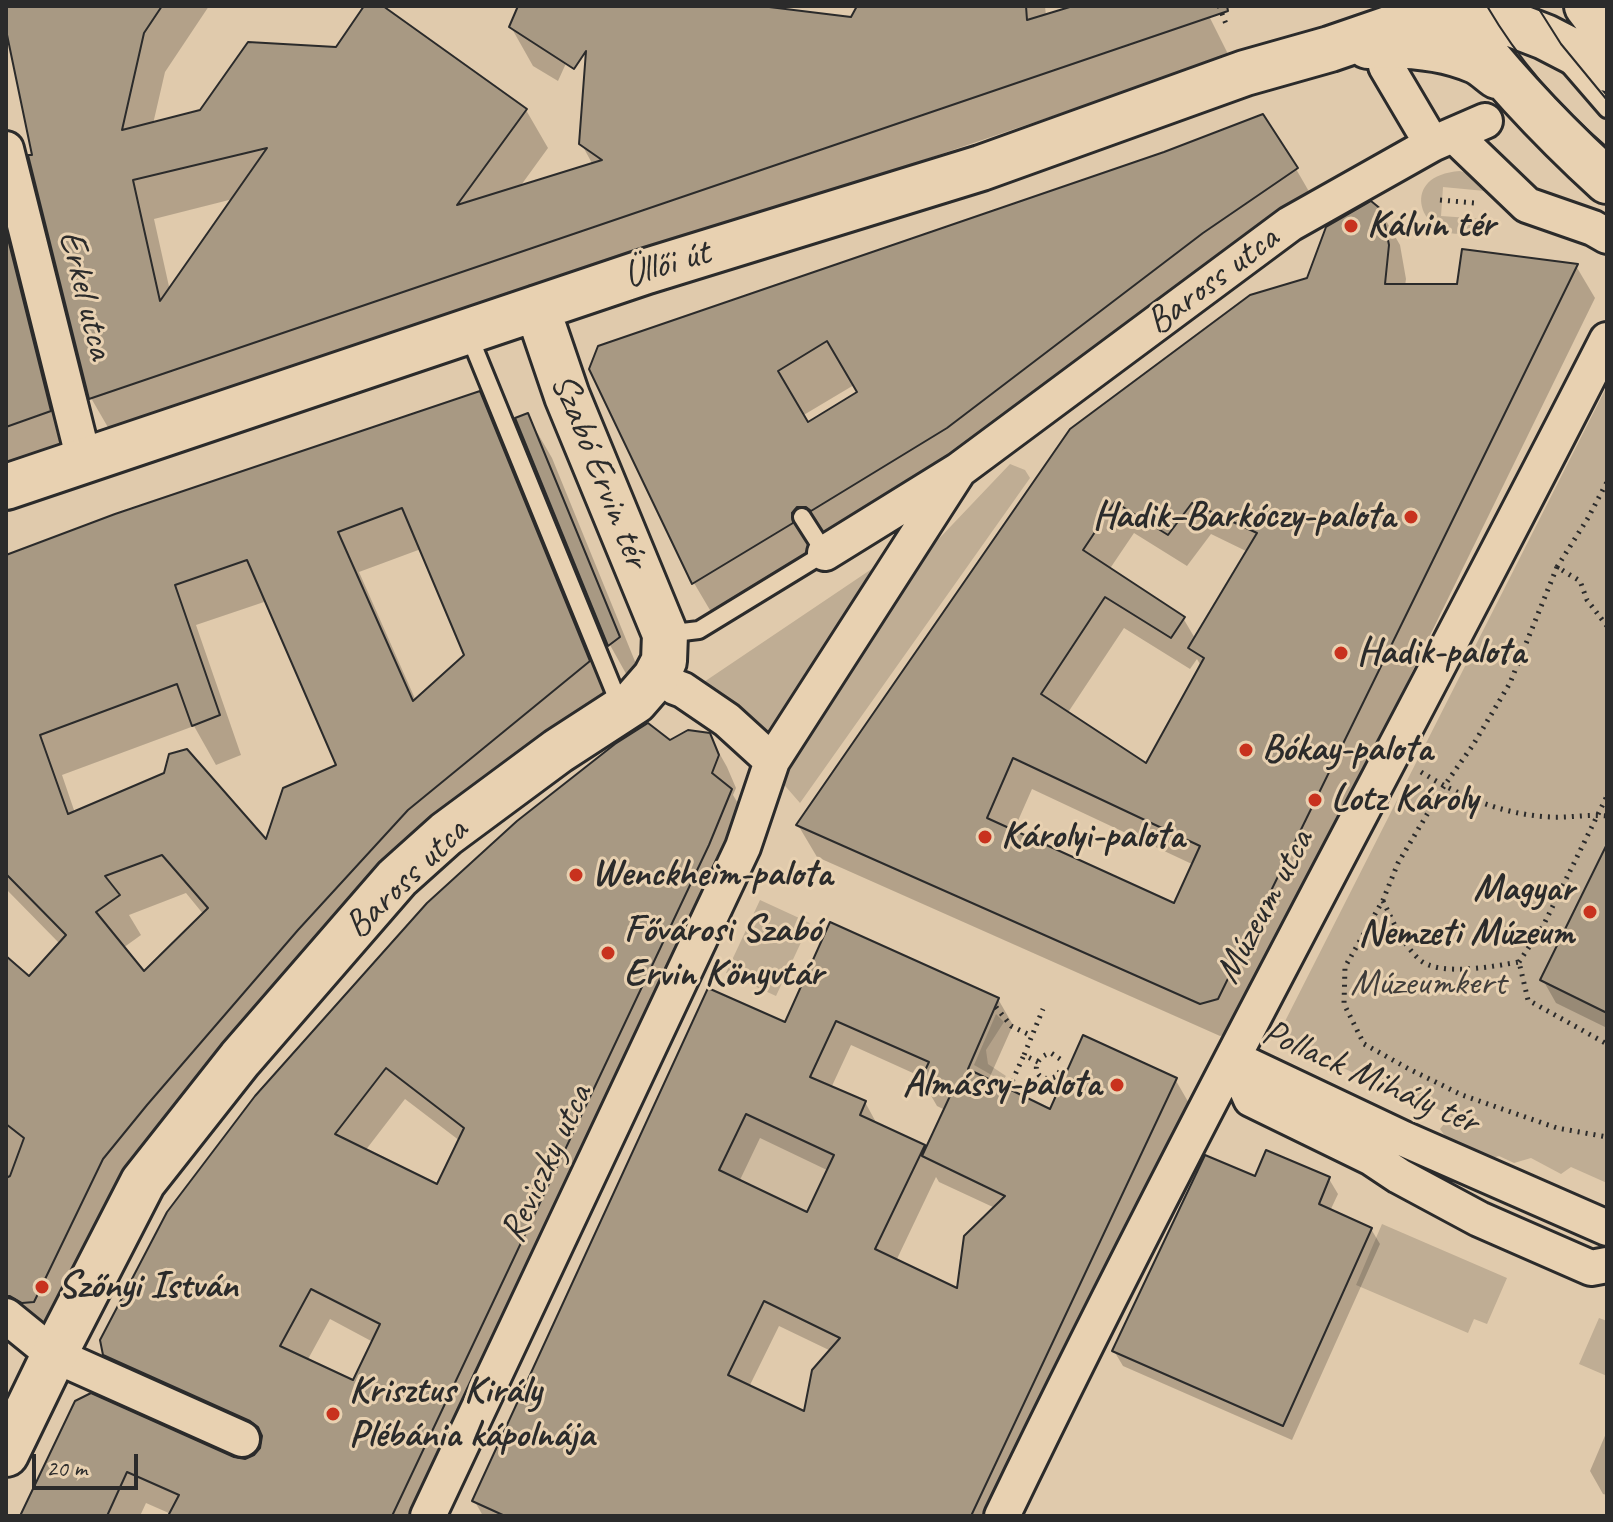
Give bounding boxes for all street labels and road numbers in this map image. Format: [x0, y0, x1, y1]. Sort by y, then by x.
street label: Baross utca [1138, 217, 1288, 345]
street label: Erkel utca [47, 226, 123, 364]
street label: Üllői út [618, 230, 716, 300]
street label: Szabó Ervin tér [539, 367, 659, 575]
street label: Baross utca [336, 809, 478, 949]
street label: Múzeum utca [1206, 822, 1324, 992]
street label: Pollack Mihály tér [1255, 1010, 1485, 1146]
street label: Reviczky utca [491, 1078, 603, 1250]

